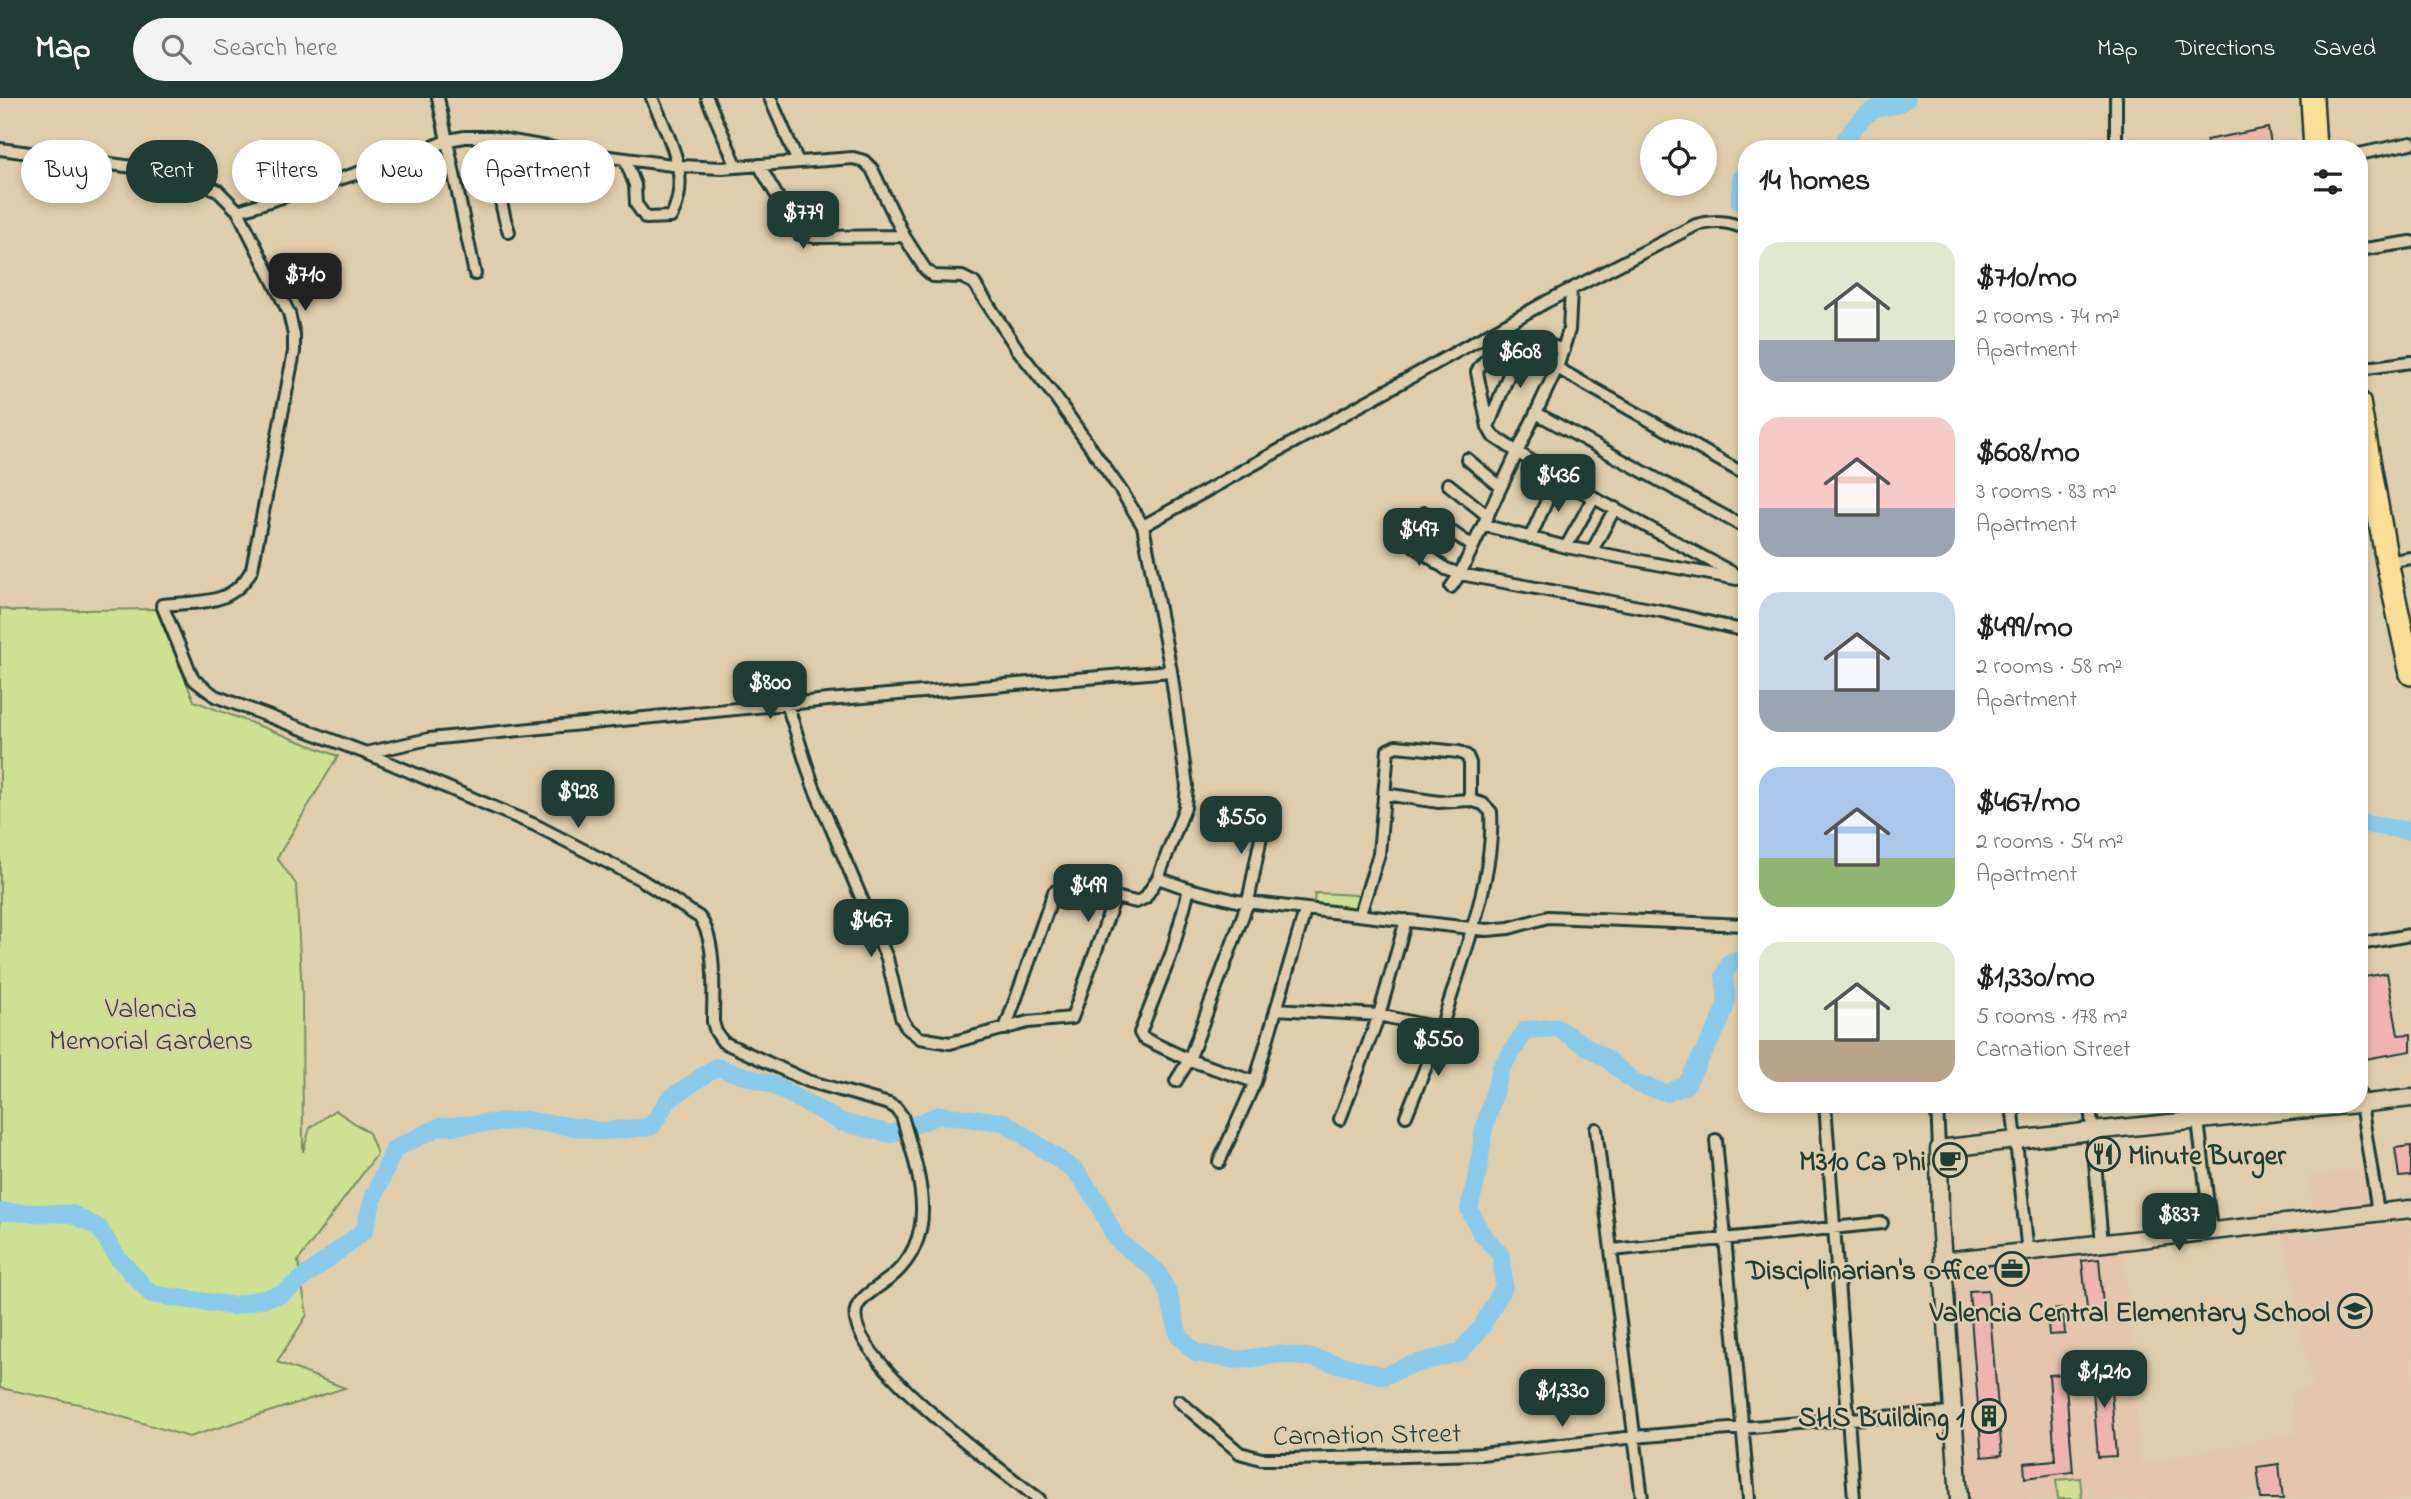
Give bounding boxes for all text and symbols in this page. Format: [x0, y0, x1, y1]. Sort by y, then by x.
search box [133, 18, 623, 81]
text: Map [35, 25, 91, 73]
icon: search [157, 30, 195, 68]
text: Search here [213, 30, 337, 68]
text: Map [2097, 32, 2138, 67]
text: Directions [2176, 32, 2275, 67]
text: Saved [2313, 32, 2376, 67]
map controls [1640, 119, 1717, 196]
button: locate [1640, 119, 1717, 196]
chip: Buy [21, 140, 112, 203]
chip: Rent [126, 140, 218, 203]
chip: Filters [232, 140, 342, 203]
chip: New [356, 140, 447, 203]
chip: Apartment [461, 140, 615, 203]
text: 14 homes [1759, 160, 1870, 204]
icon: filters [2309, 163, 2347, 201]
pin: $779 [762, 192, 844, 251]
text: $779 [783, 197, 823, 230]
pin: $710 [264, 254, 346, 313]
text: $710/mo [1976, 257, 2077, 301]
text: $710 [285, 259, 325, 292]
icon: home [1815, 270, 1899, 354]
text: 2 rooms · 74 m² [1976, 301, 2120, 334]
pin: $608 [1479, 330, 1561, 390]
text: Apartment [1976, 334, 2077, 367]
text: $608 [1499, 336, 1541, 369]
text: $608/mo [1976, 432, 2080, 476]
icon: home [1815, 445, 1899, 529]
pin: $436 [1517, 454, 1599, 514]
text: $436 [1536, 460, 1580, 493]
text: 3 rooms · 83 m² [1976, 476, 2117, 509]
pin: $497 [1378, 508, 1460, 568]
text: Apartment [1976, 509, 2077, 542]
text: $497 [1399, 514, 1439, 547]
text: $499/mo [1976, 607, 2073, 651]
icon: home [1815, 620, 1899, 704]
text: 2 rooms · 58 m² [1976, 651, 2122, 684]
pin: $800 [729, 662, 811, 721]
text: $800 [749, 667, 791, 700]
text: Apartment [1976, 684, 2077, 717]
pin: $928 [537, 770, 619, 830]
text: $928 [558, 776, 598, 809]
text: $467/mo [1976, 782, 2080, 826]
icon: home [1815, 795, 1899, 879]
pin: $550 [1200, 796, 1282, 856]
text: $550 [1216, 802, 1266, 835]
text: 2 rooms · 54 m² [1976, 826, 2123, 859]
text: Apartment [1976, 859, 2077, 892]
pin: $499 [1047, 864, 1129, 924]
text: $499 [1069, 870, 1107, 903]
pin: $467 [830, 900, 912, 959]
text: $467 [850, 905, 893, 938]
text: $1,330/mo [1976, 957, 2095, 1001]
icon: home [1815, 970, 1899, 1054]
park label: Valencia Memorial Gardens [49, 990, 253, 1063]
text: 5 rooms · 178 m² [1976, 1001, 2128, 1034]
pin: $550 [1397, 1018, 1479, 1078]
text: $550 [1413, 1024, 1463, 1057]
text: Carnation Street [1976, 1034, 2131, 1067]
restaurant icon: Minute Burger [2084, 1135, 2122, 1173]
place label: Minute Burger [2128, 1137, 2287, 1179]
cafe icon: M310 Ca Phi [1931, 1141, 1969, 1179]
place label: M310 Ca Phi [1799, 1143, 1926, 1184]
pin: $837 [2138, 1194, 2220, 1253]
text: $837 [2158, 1199, 2200, 1232]
office icon: Disciplinarian's Office [1993, 1250, 2031, 1288]
place label: Disciplinarian's Office [1744, 1252, 1989, 1293]
school or university icon: Valencia Central Elementary School [2336, 1292, 2374, 1330]
place label: Valencia Central Elementary School [1929, 1294, 2330, 1335]
pin: $1,210 [2047, 1350, 2161, 1410]
text: $1,210 [2077, 1356, 2131, 1389]
pin: $1,330 [1505, 1370, 1619, 1429]
text: $1,330 [1535, 1375, 1589, 1408]
building icon: SHS Building 1 [1970, 1397, 2008, 1435]
place label: SHS Building 1 [1798, 1399, 1965, 1441]
street label: Carnation Street [1272, 1414, 1462, 1459]

